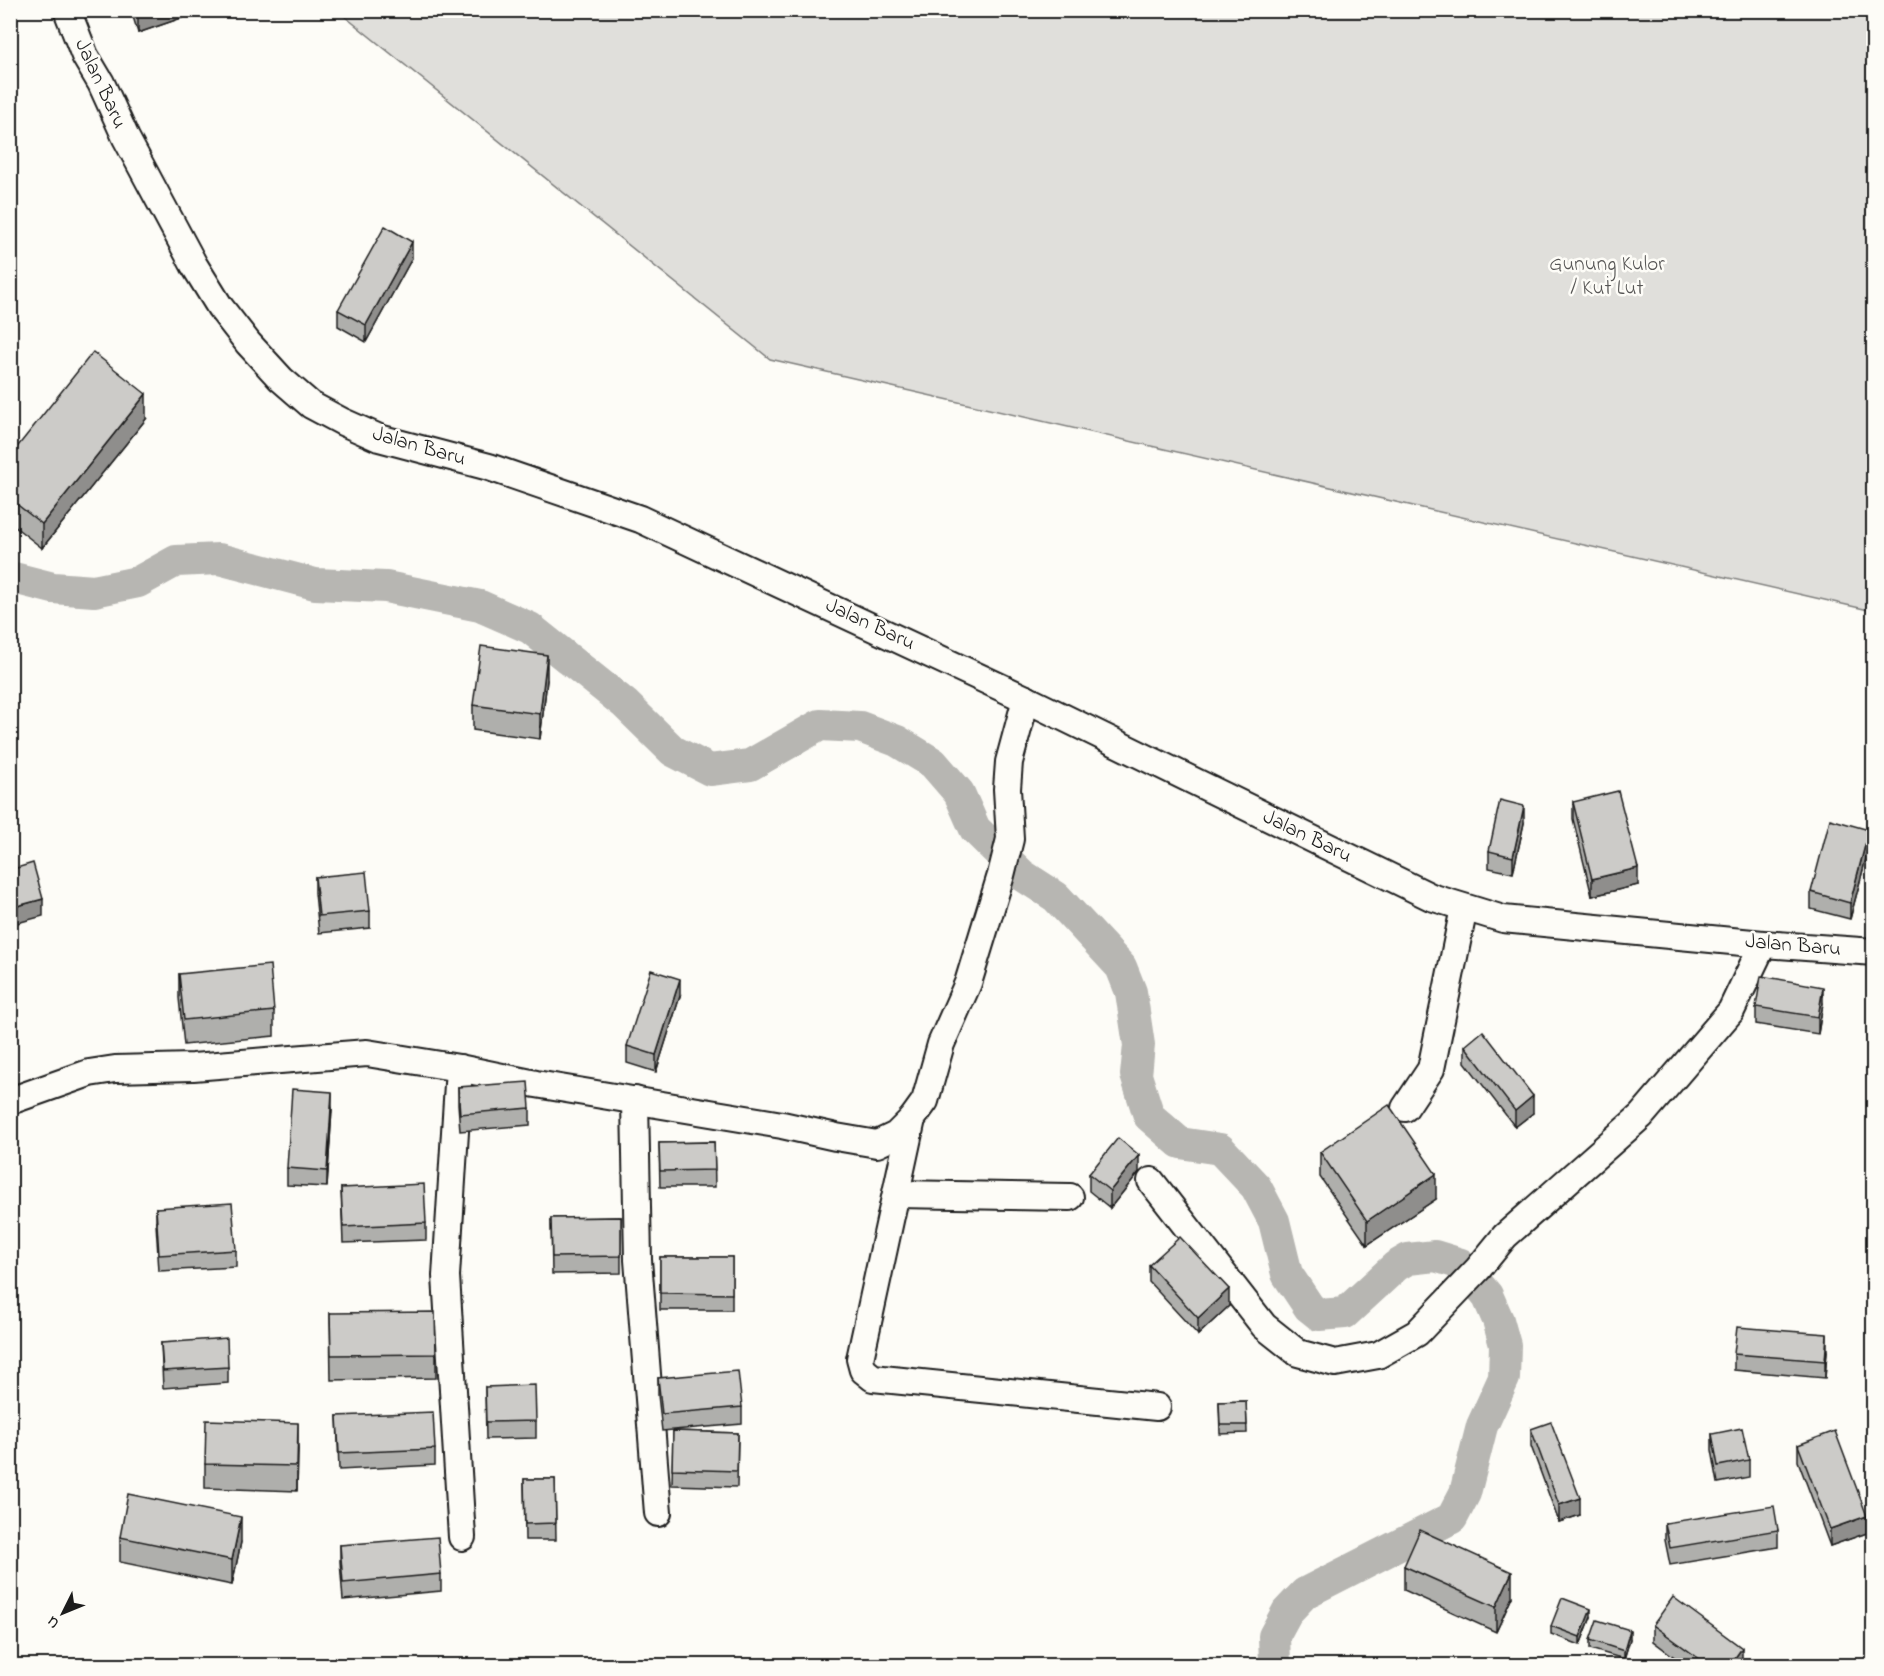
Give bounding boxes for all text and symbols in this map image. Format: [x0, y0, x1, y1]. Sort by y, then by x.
street label: Jalan Baru [66, 34, 134, 134]
park label: Gunung Kulor / Kut Lut [1549, 250, 1665, 304]
street label: Jalan Baru [369, 419, 469, 475]
street label: Jalan Baru [820, 591, 920, 659]
street label: Jalan Baru [1257, 802, 1357, 872]
street label: Jalan Baru [1744, 927, 1842, 965]
north arrow [33, 1583, 93, 1643]
text: U [41, 1610, 66, 1634]

